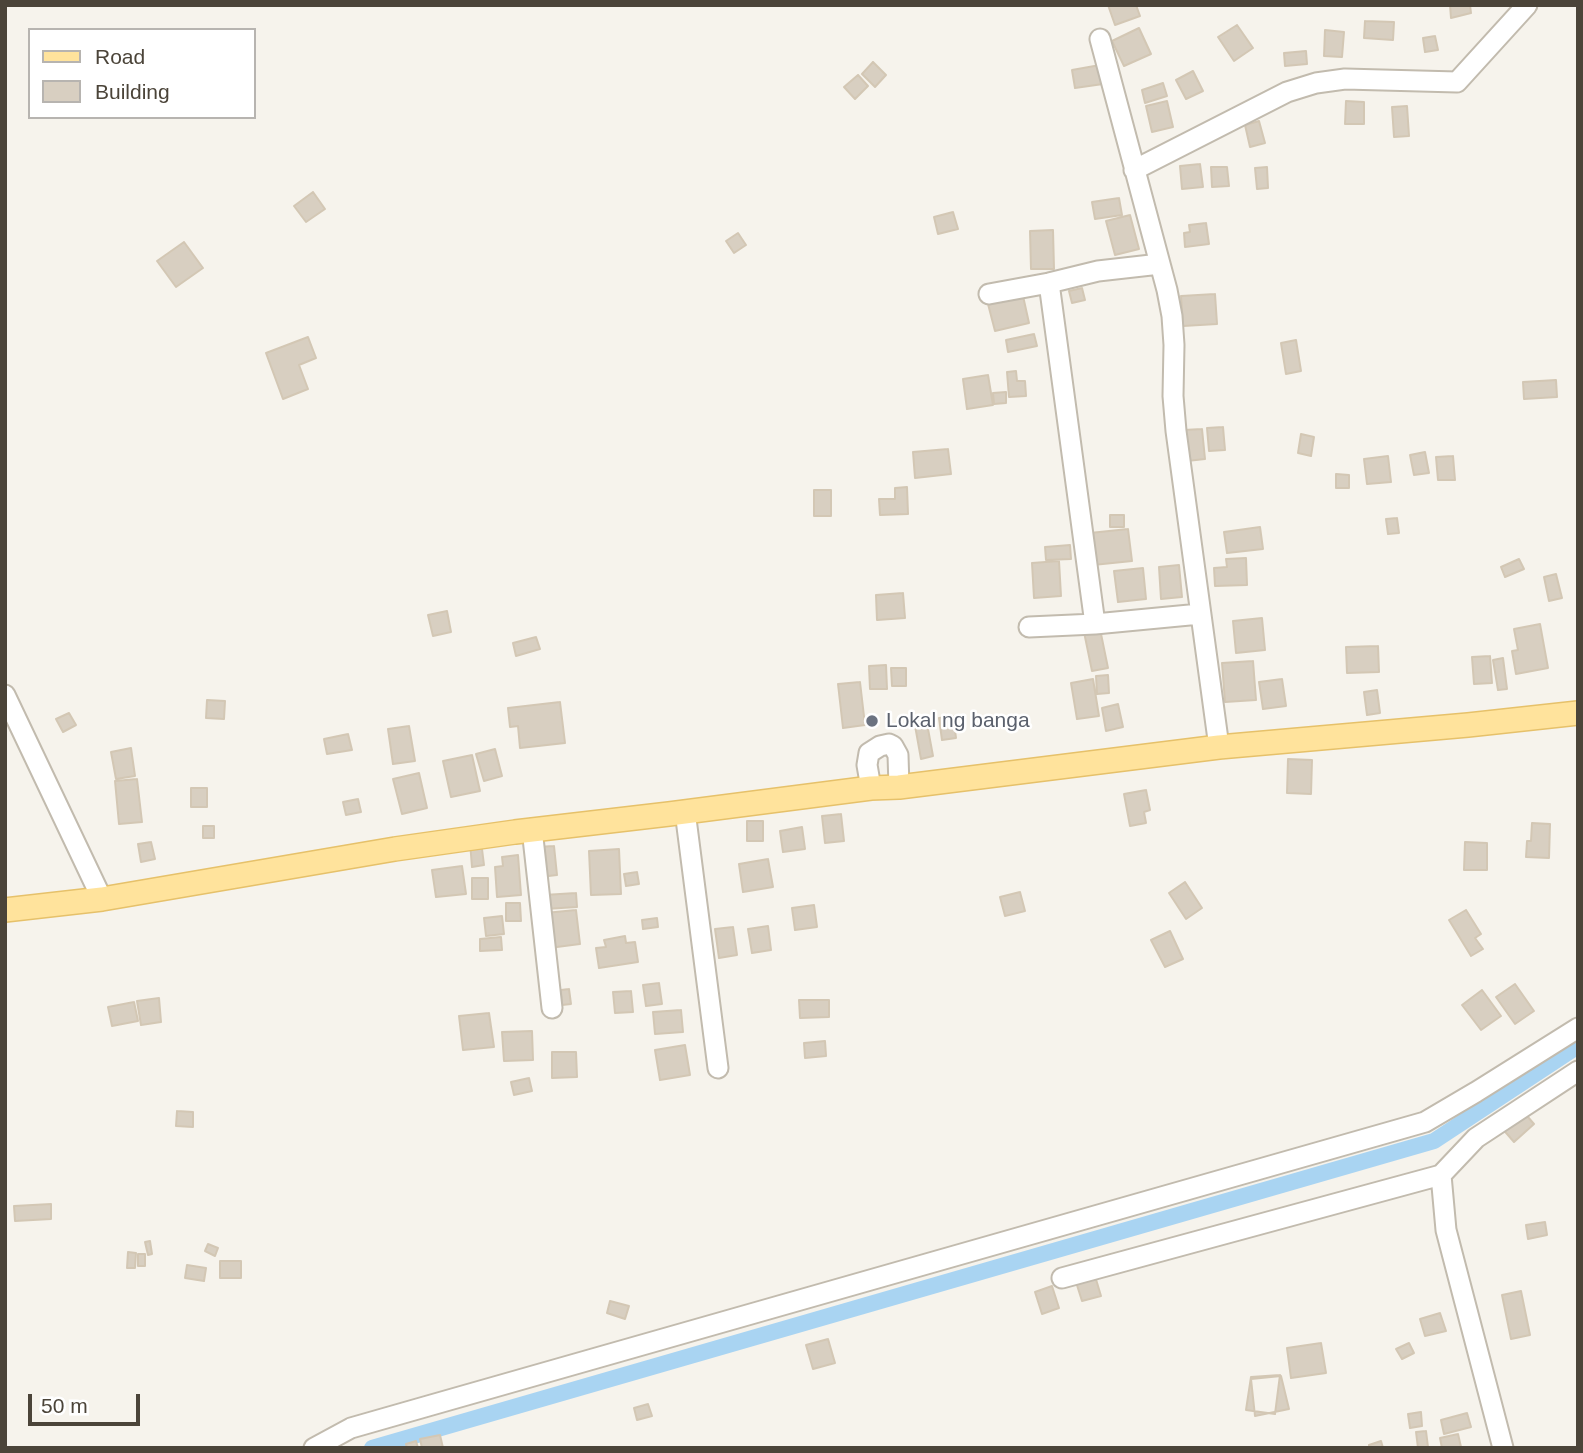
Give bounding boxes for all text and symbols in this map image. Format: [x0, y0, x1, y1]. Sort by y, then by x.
legend [28, 28, 256, 119]
text: Road [95, 45, 145, 68]
text: Building [95, 80, 170, 103]
place label: Lokal ng banga [886, 708, 1030, 734]
marker: Lokal ng banga [864, 713, 880, 729]
scale bar [32, 1380, 144, 1424]
text: 50 m [41, 1394, 88, 1417]

